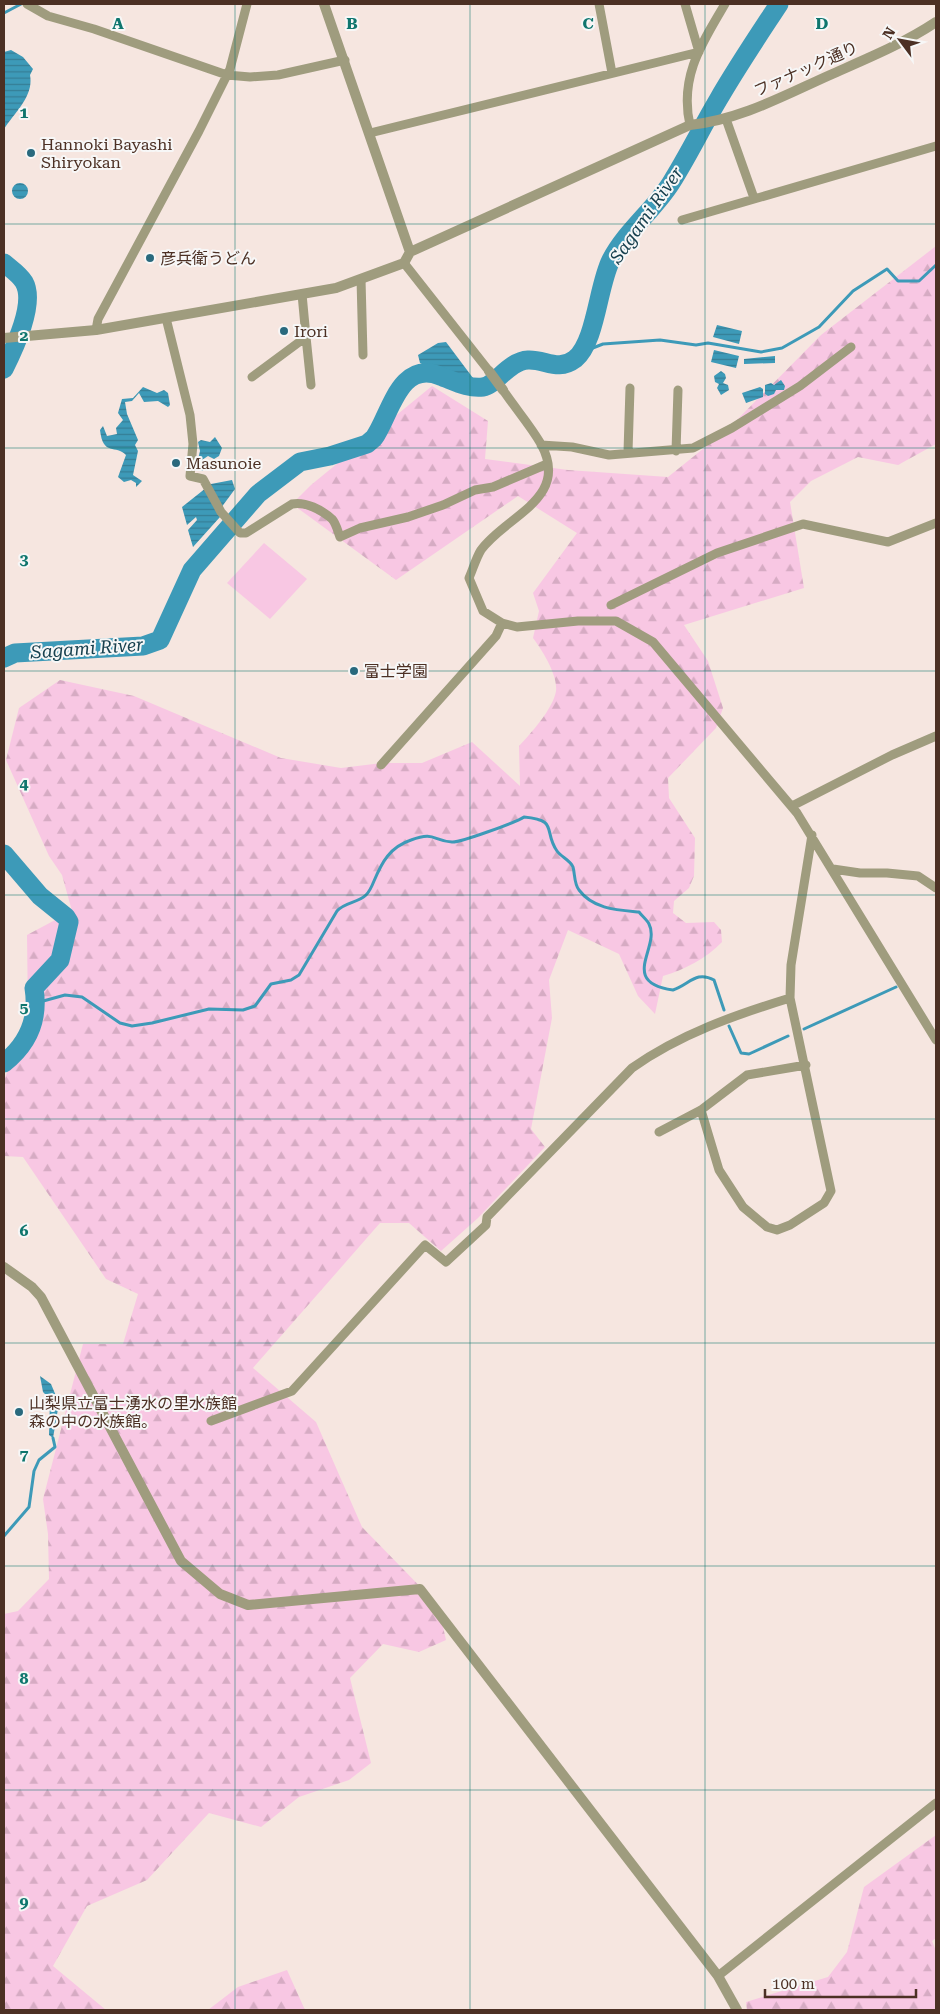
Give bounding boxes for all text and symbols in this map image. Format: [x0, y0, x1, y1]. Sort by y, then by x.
text: A [112, 14, 124, 33]
text: B [346, 14, 358, 33]
text: C [582, 14, 594, 33]
text: D [816, 14, 829, 33]
north arrow [875, 15, 925, 65]
text: N [879, 24, 899, 42]
street label: ファナック通り [751, 38, 861, 100]
text: 1 [20, 103, 29, 122]
place label: Hannoki Bayashi Shiryokan [41, 135, 172, 172]
marker: Hannoki Bayashi Shiryokan [25, 147, 37, 159]
water label: Sagami River [604, 162, 687, 268]
place label: 彦兵衛うどん [160, 249, 256, 268]
marker: 彦兵衛うどん [144, 252, 156, 264]
place label: Irori [294, 322, 328, 341]
marker: Irori [278, 325, 290, 337]
text: 2 [20, 326, 29, 345]
place label: Masunoie [186, 454, 262, 473]
marker: Masunoie [170, 457, 182, 469]
text: 3 [20, 550, 29, 569]
water label: Sagami River [29, 634, 145, 662]
place label: 富士学園 [364, 662, 428, 681]
marker: 富士学園 [348, 665, 360, 677]
text: 4 [20, 774, 29, 793]
text: 5 [20, 998, 29, 1017]
text: 6 [20, 1221, 29, 1240]
place label: 山梨県立富士湧水の里水族館 森の中の水族館。 [29, 1394, 237, 1431]
marker: 山梨県立富士湧水の里水族館 森の中の水族館。 [13, 1406, 25, 1418]
text: 7 [20, 1445, 29, 1464]
text: 8 [20, 1669, 29, 1688]
text: 9 [20, 1893, 29, 1912]
scale bar [765, 1966, 916, 1998]
text: 100 m [772, 1975, 815, 1993]

